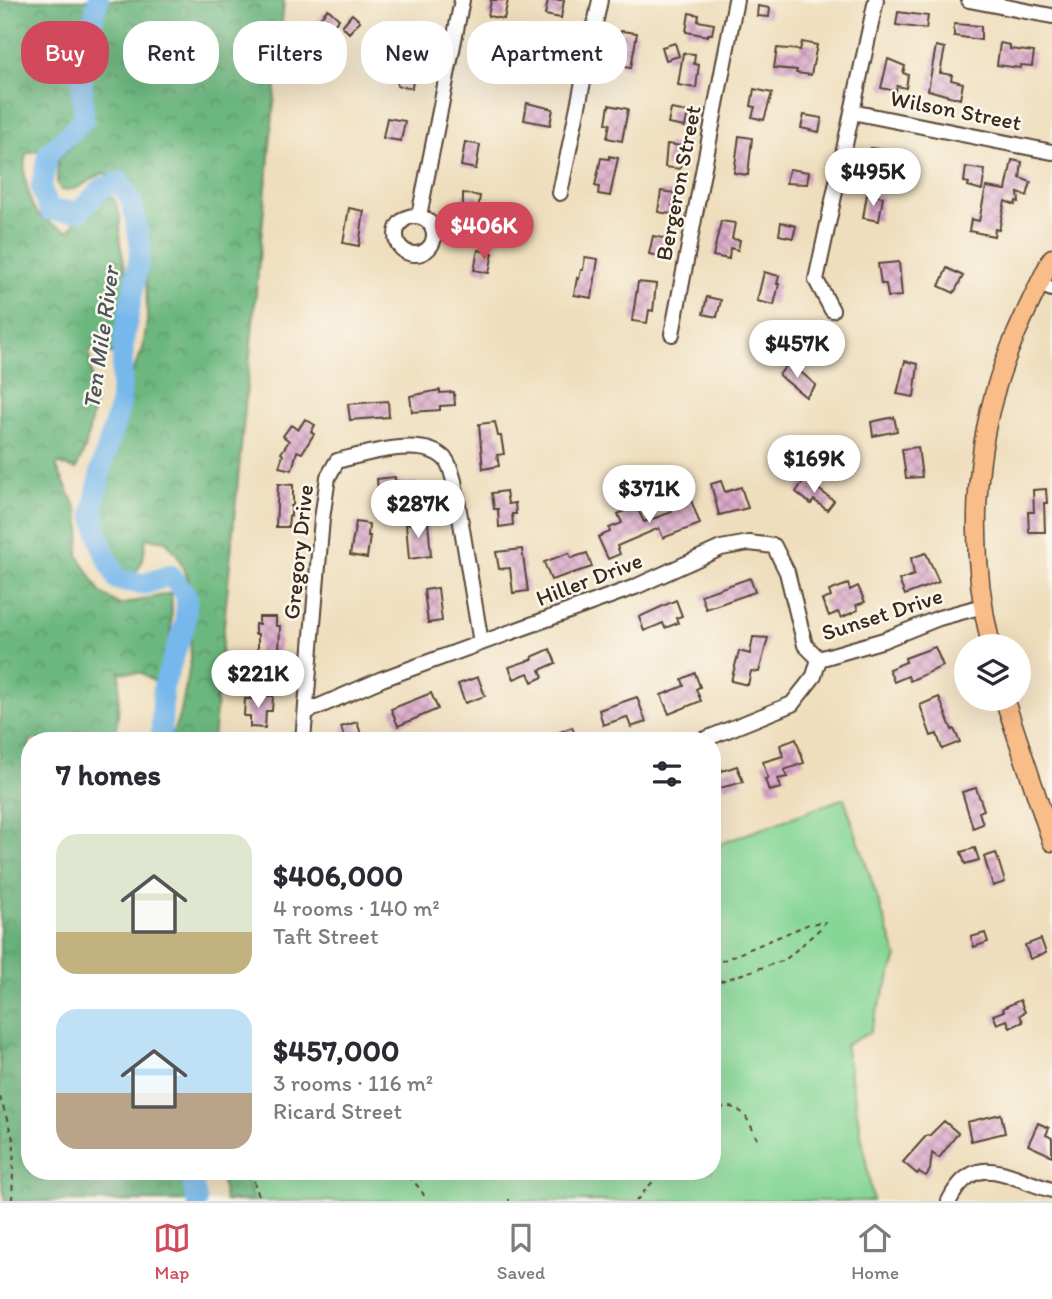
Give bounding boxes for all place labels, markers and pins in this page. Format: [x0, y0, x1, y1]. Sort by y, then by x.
pin: $495K [824, 148, 922, 208]
pin: $406K [435, 202, 533, 262]
pin: $457K [748, 320, 846, 380]
pin: $169K [765, 435, 863, 495]
pin: $371K [600, 466, 698, 525]
pin: $287K [369, 480, 467, 540]
pin: $221K [209, 650, 307, 710]

